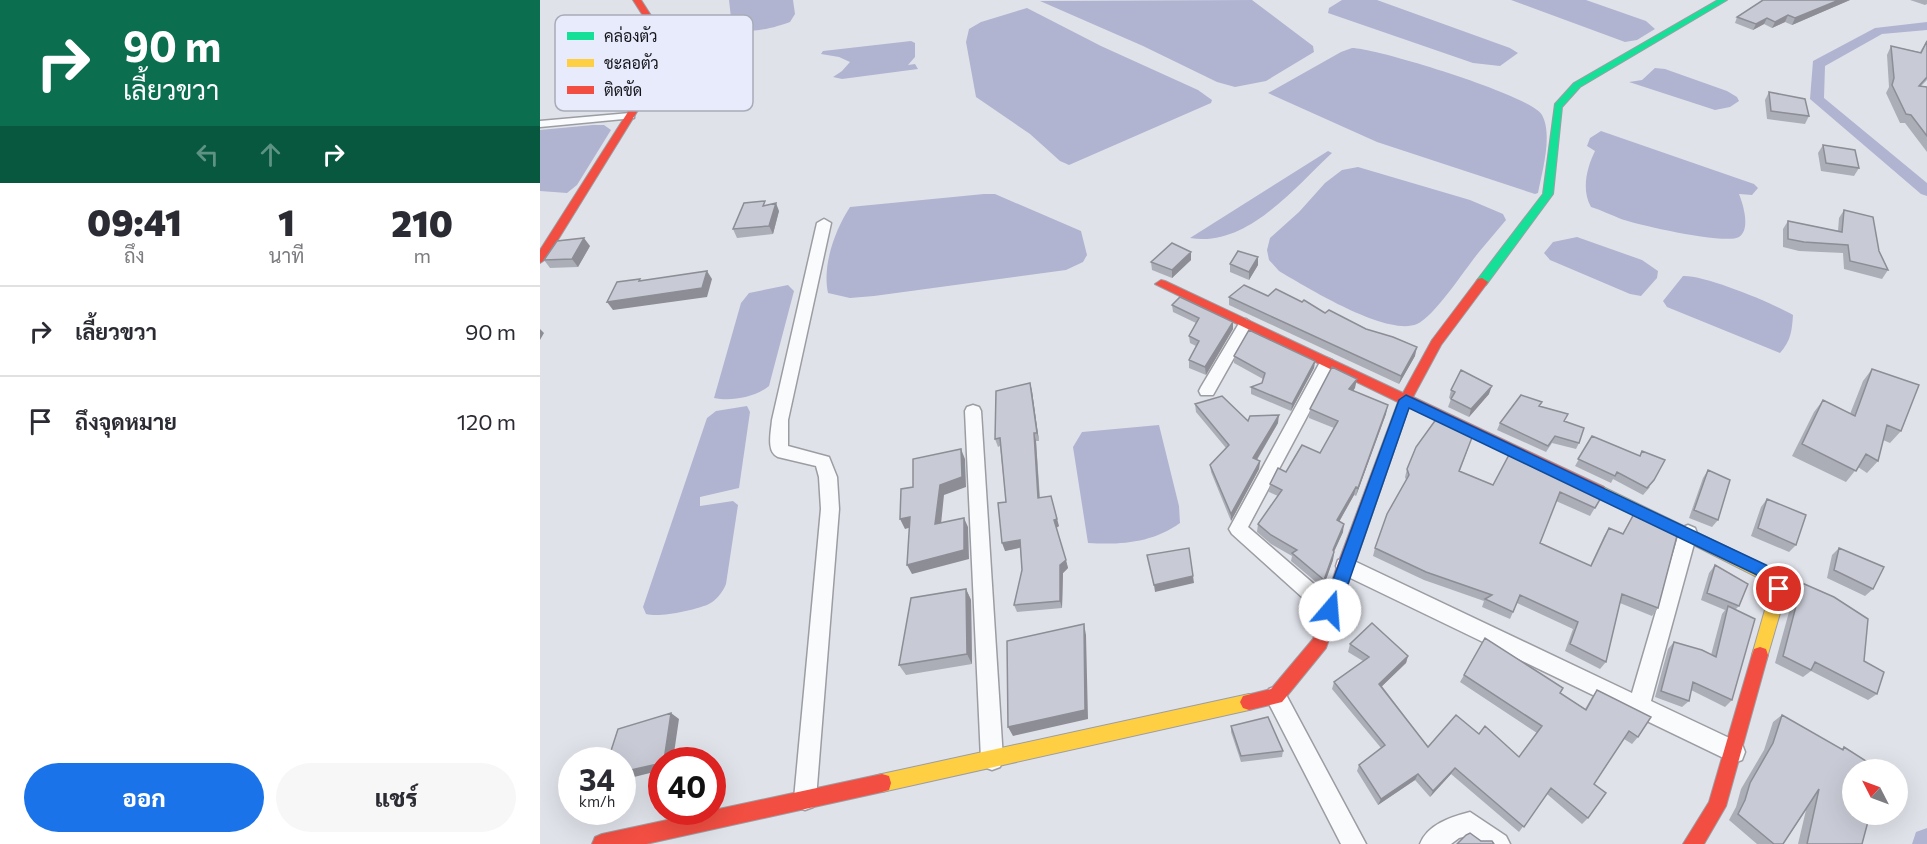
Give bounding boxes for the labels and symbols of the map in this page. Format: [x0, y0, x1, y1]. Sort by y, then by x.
legend [555, 15, 753, 111]
text: คล่องตัว [604, 26, 658, 45]
text: ชะลอตัว [604, 53, 659, 72]
text: ติดขัด [604, 80, 642, 99]
pin [1753, 563, 1804, 614]
position arrow [1298, 578, 1362, 642]
speed limit sign: 40 [648, 747, 726, 825]
north arrow [1842, 759, 1908, 825]

